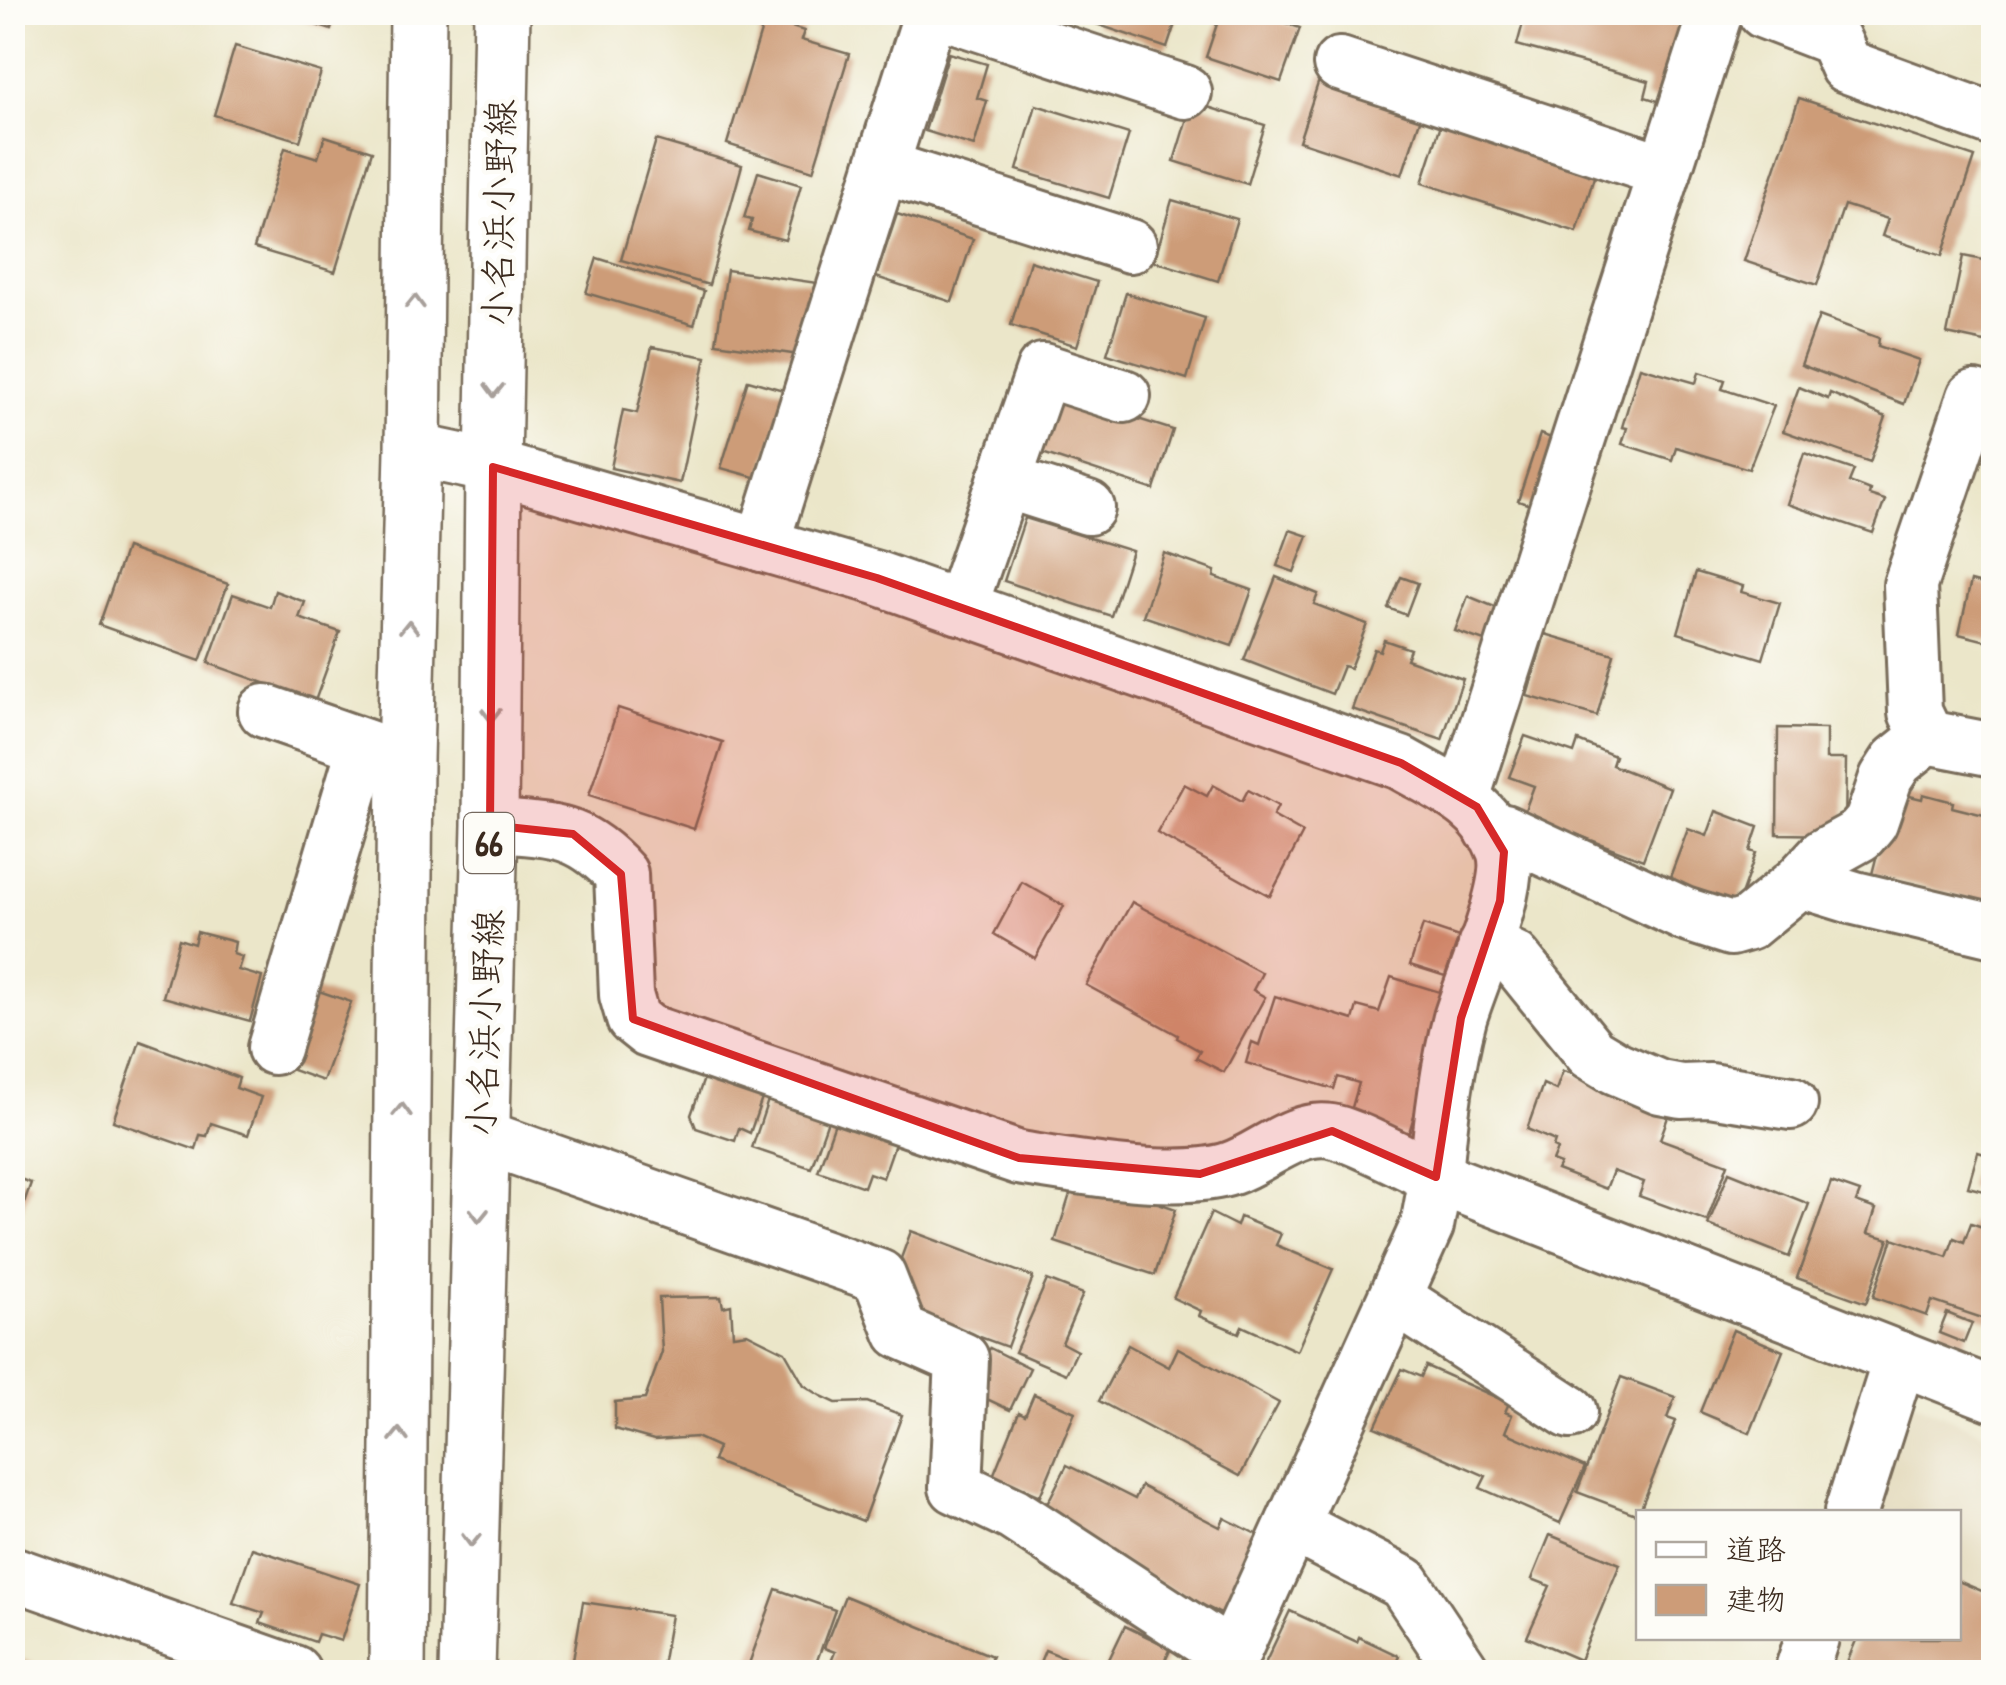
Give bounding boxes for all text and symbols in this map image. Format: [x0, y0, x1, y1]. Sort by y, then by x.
street label: 小名浜小野線 [470, 99, 526, 327]
one-way arrow [404, 294, 425, 310]
one-way arrow [484, 382, 505, 398]
one-way arrow [398, 619, 419, 635]
one-way arrow [480, 708, 502, 723]
road number: 66 [464, 813, 514, 873]
street label: 小名浜小野線 [454, 908, 514, 1138]
one-way arrow [391, 1102, 413, 1118]
one-way arrow [469, 1207, 490, 1223]
one-way arrow [388, 1427, 410, 1442]
legend [1636, 1510, 1961, 1640]
text: 道路 [1726, 1529, 1786, 1569]
one-way arrow [460, 1532, 481, 1548]
text: 建物 [1726, 1579, 1786, 1619]

